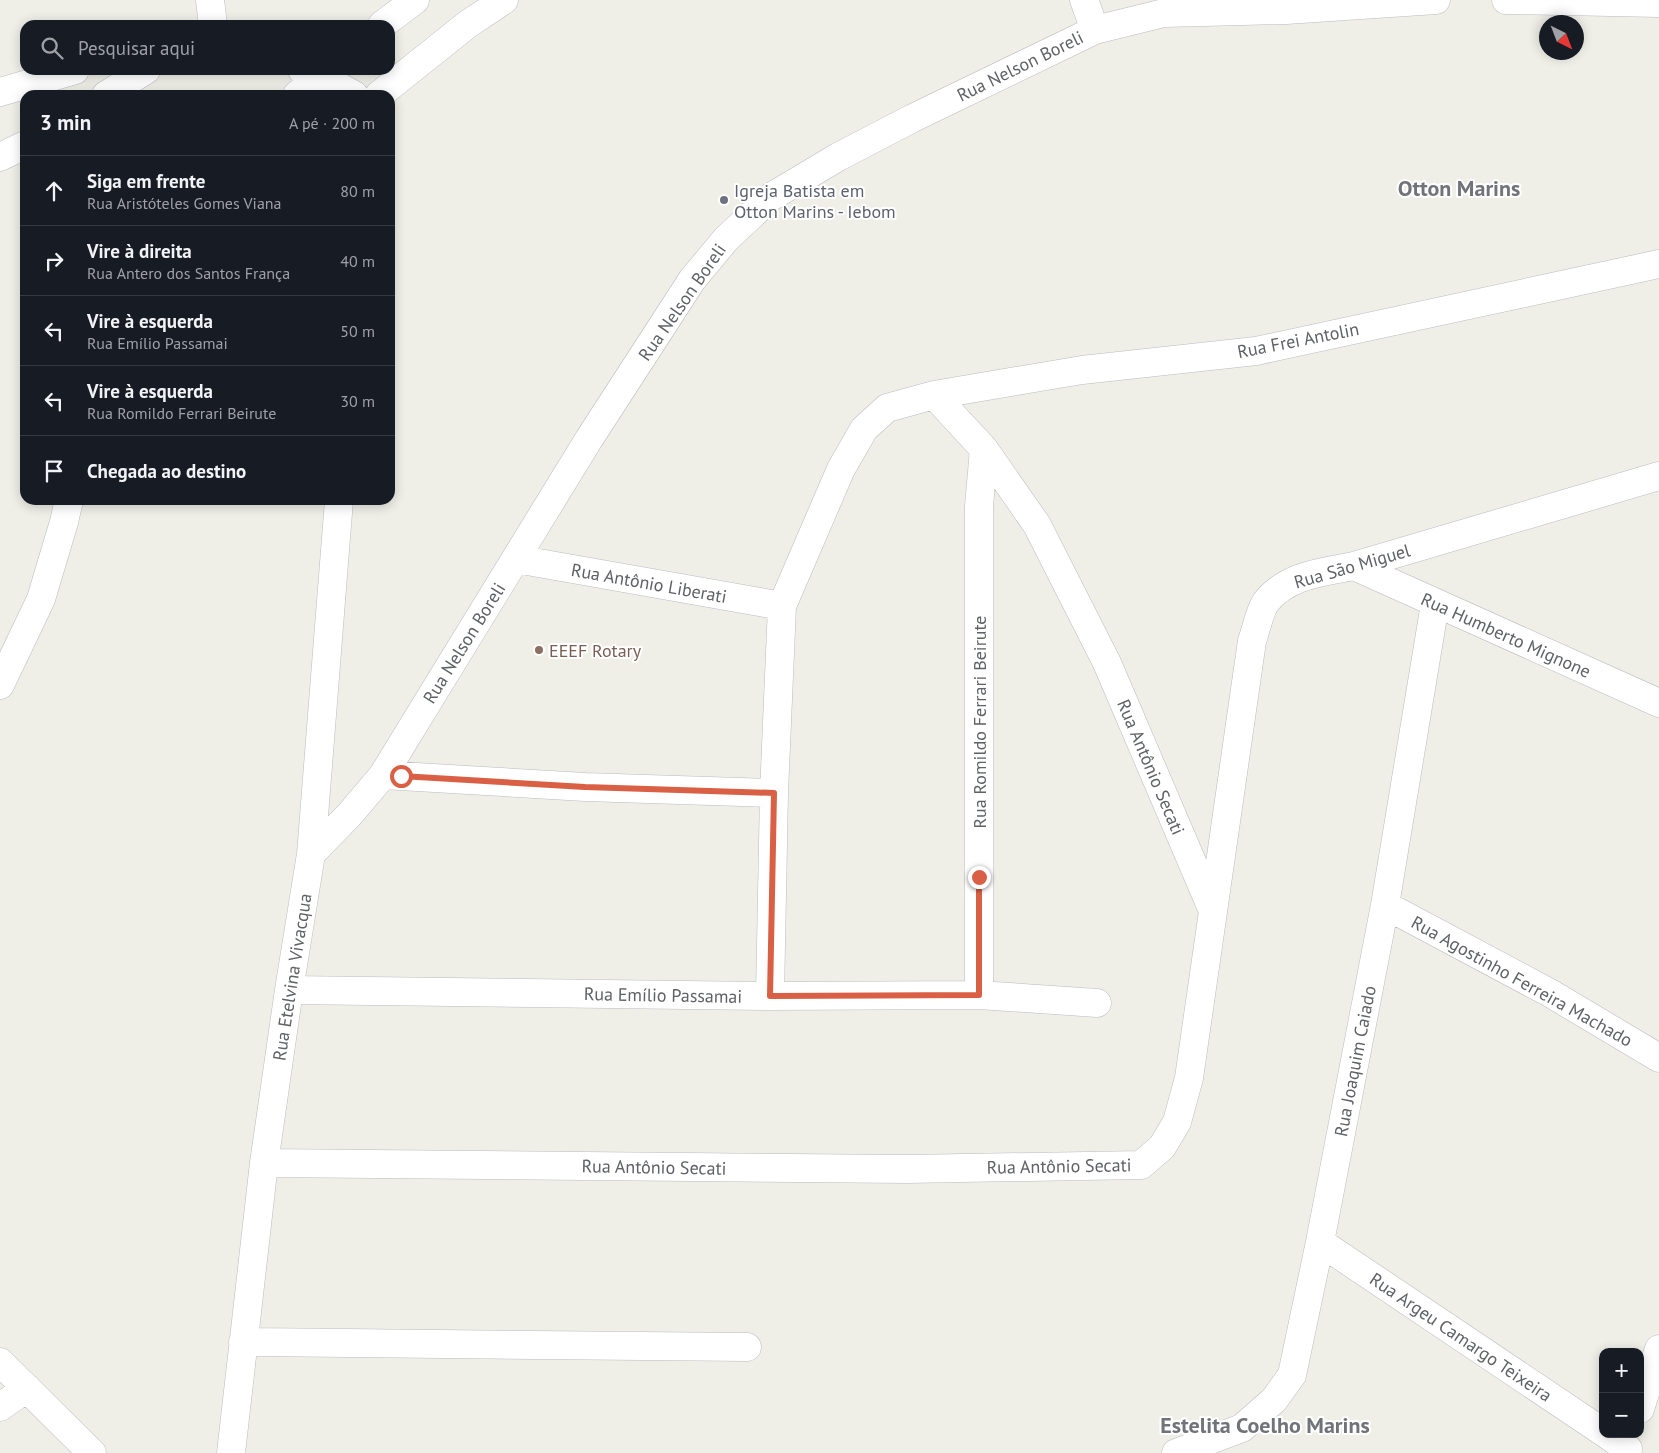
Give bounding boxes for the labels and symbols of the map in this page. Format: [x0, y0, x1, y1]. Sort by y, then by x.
north arrow [1539, 15, 1584, 60]
street label: Rua Nelson Boreli [953, 25, 1087, 107]
district label: Otton Marins [1398, 174, 1520, 202]
place label: Igreja Batista em Otton Marins - Iebom [734, 179, 896, 223]
marker: Igreja Batista em Otton Marins - Iebom [718, 194, 730, 206]
street label: Rua Nelson Boreli [633, 239, 731, 365]
street label: Rua Frei Antolin [1235, 317, 1361, 363]
street label: Rua São Miguel [1291, 538, 1413, 594]
street label: Rua Antônio Liberati [569, 558, 729, 608]
street label: Rua Nelson Boreli [418, 578, 510, 708]
street label: Rua Humberto Mignone [1418, 587, 1594, 683]
street label: Rua Romildo Ferrari Beirute [968, 615, 991, 829]
place label: EEEF Rotary [549, 639, 642, 662]
marker: EEEF Rotary [533, 644, 545, 656]
street label: Rua Antônio Secati [1112, 696, 1190, 838]
route start [390, 765, 413, 788]
route end [968, 866, 991, 889]
street label: Rua Etelvina Vivacqua [267, 892, 317, 1062]
street label: Rua Agostinho Ferreira Machado [1407, 910, 1637, 1052]
street label: Rua Emílio Passamai [584, 982, 742, 1008]
street label: Rua Joaquim Caiado [1329, 984, 1381, 1138]
street label: Rua Antônio Secati [986, 1153, 1132, 1179]
street label: Rua Antônio Secati [581, 1154, 727, 1180]
street label: Rua Argeu Camargo Teixeira [1365, 1267, 1557, 1407]
district label: Estelita Coelho Marins [1160, 1411, 1370, 1439]

